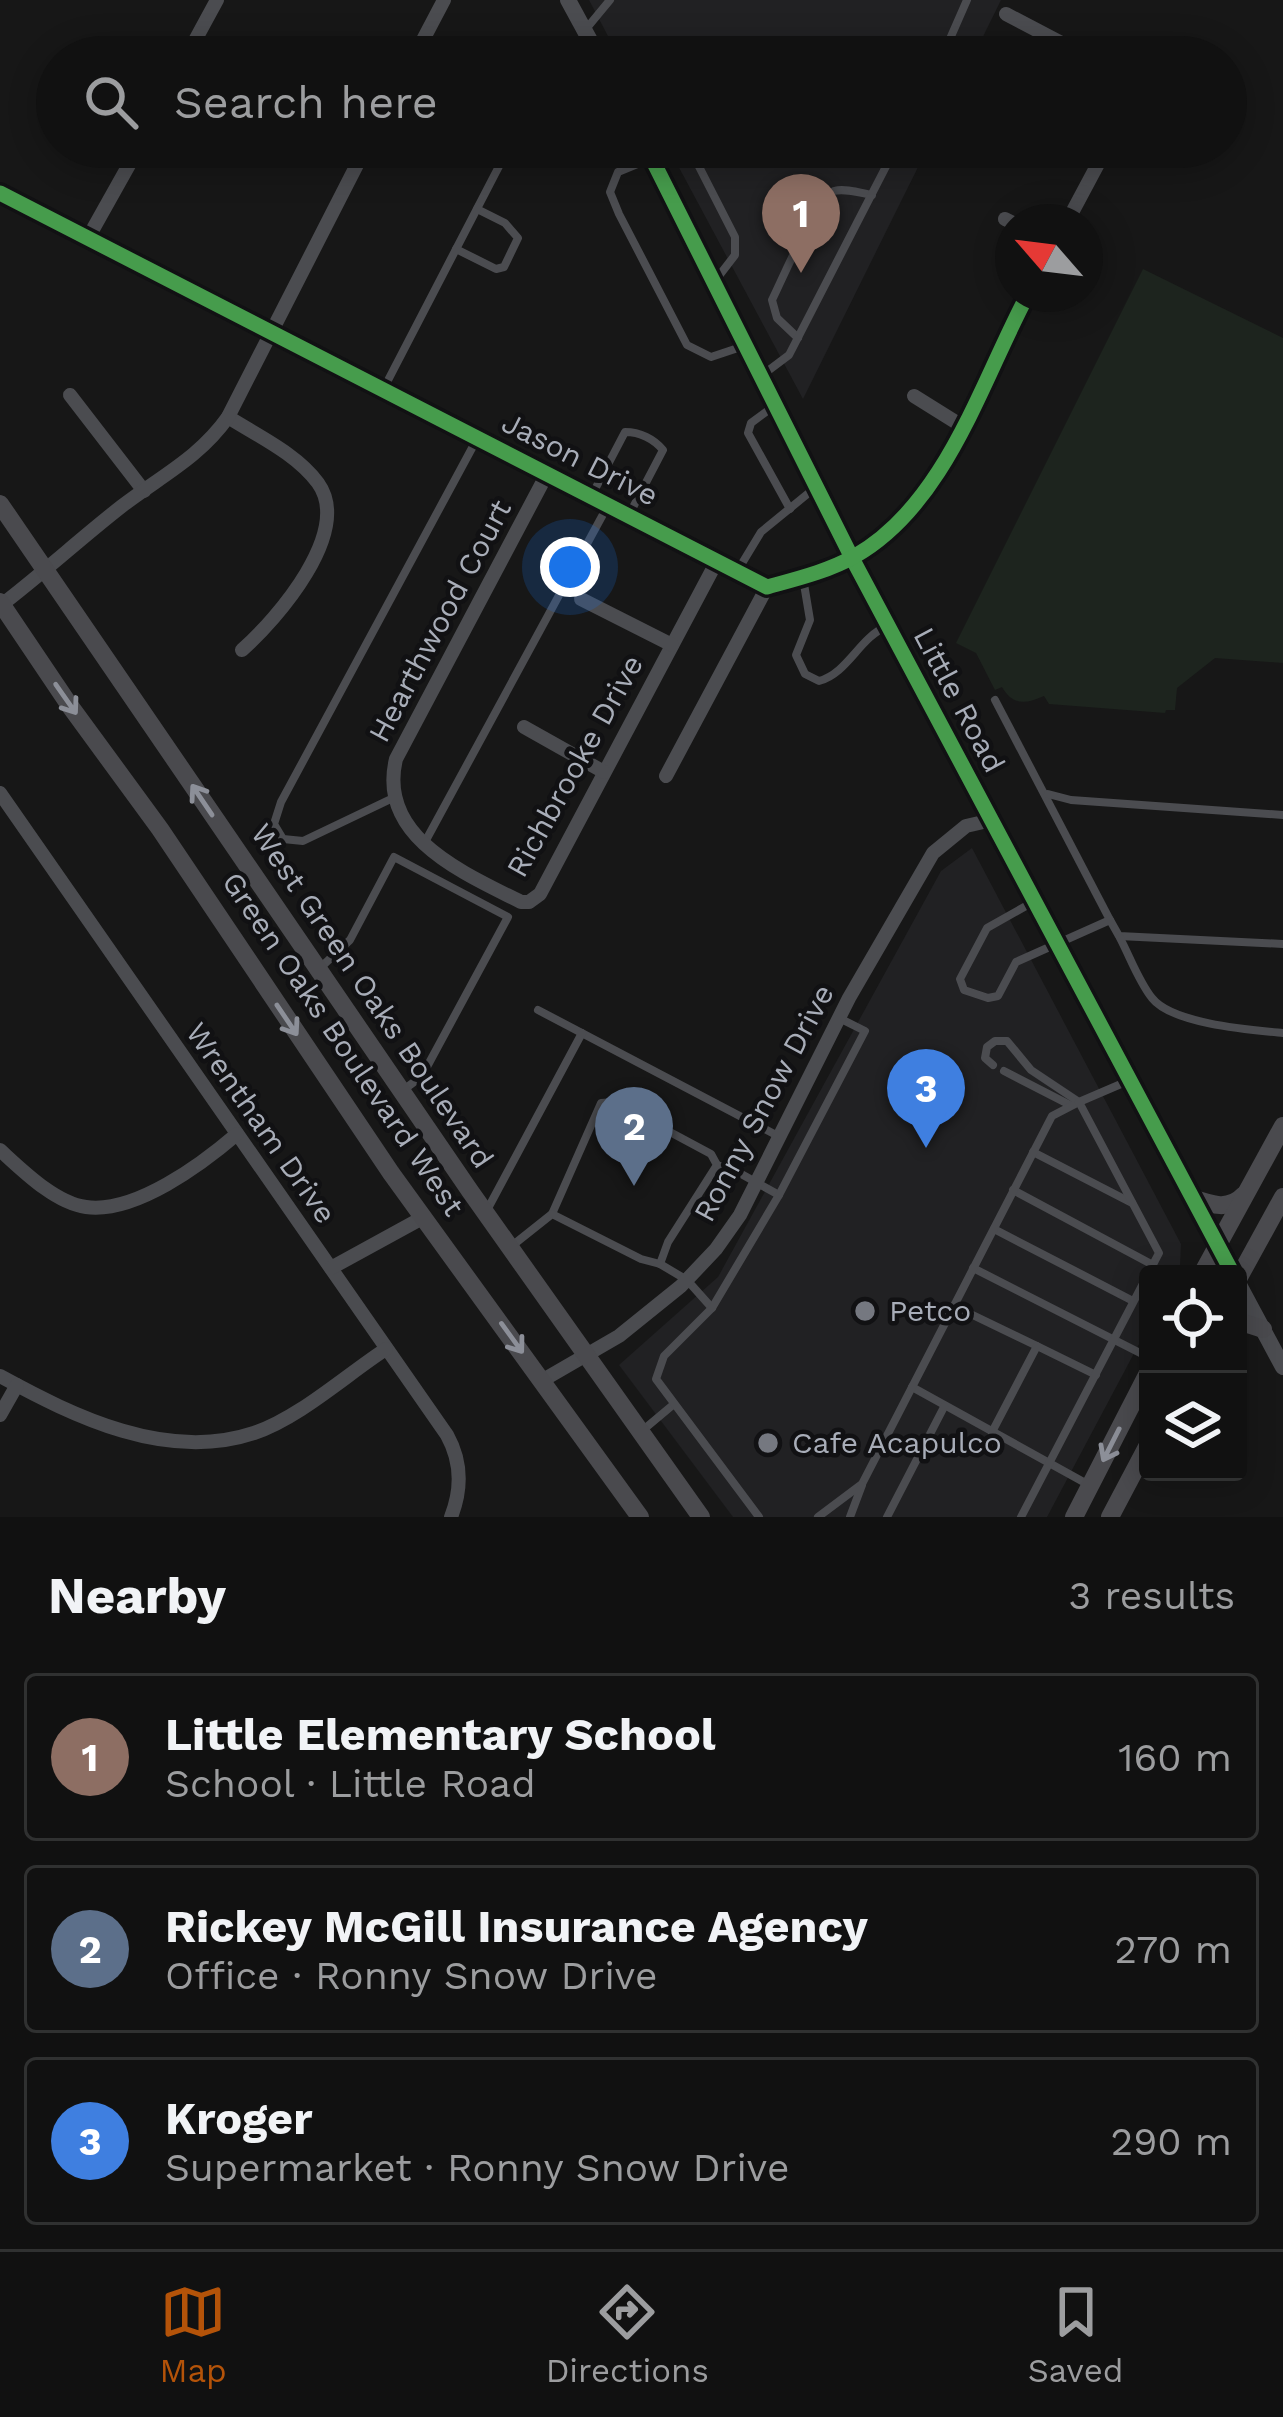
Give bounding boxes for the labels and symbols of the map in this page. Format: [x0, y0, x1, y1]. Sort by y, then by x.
pin: 1 [762, 174, 840, 273]
north arrow [995, 204, 1103, 312]
street label: Jason Drive [496, 404, 664, 513]
street label: Hearthwood Court [361, 493, 518, 748]
your location [540, 537, 600, 597]
street label: Little Road [907, 621, 1012, 778]
street label: Richbrooke Drive [499, 649, 650, 883]
one-way arrow [53, 682, 78, 715]
one-way arrow [190, 784, 215, 818]
street label: West Green Oaks Boulevard [244, 817, 501, 1175]
street label: Green Oaks Boulevard West [215, 865, 472, 1223]
street label: Ronny Snow Drive [686, 978, 841, 1227]
one-way arrow [275, 1002, 300, 1036]
street label: Wrentham Drive [179, 1016, 344, 1230]
pin: 3 [887, 1049, 965, 1148]
pin: 2 [595, 1087, 673, 1186]
place label: Petco [889, 1293, 971, 1328]
marker: Petco [852, 1298, 878, 1324]
one-way arrow [499, 1321, 525, 1354]
place label: Cafe Acapulco [792, 1425, 1002, 1460]
one-way arrow [1098, 1427, 1121, 1462]
marker: Cafe Acapulco [755, 1430, 781, 1456]

